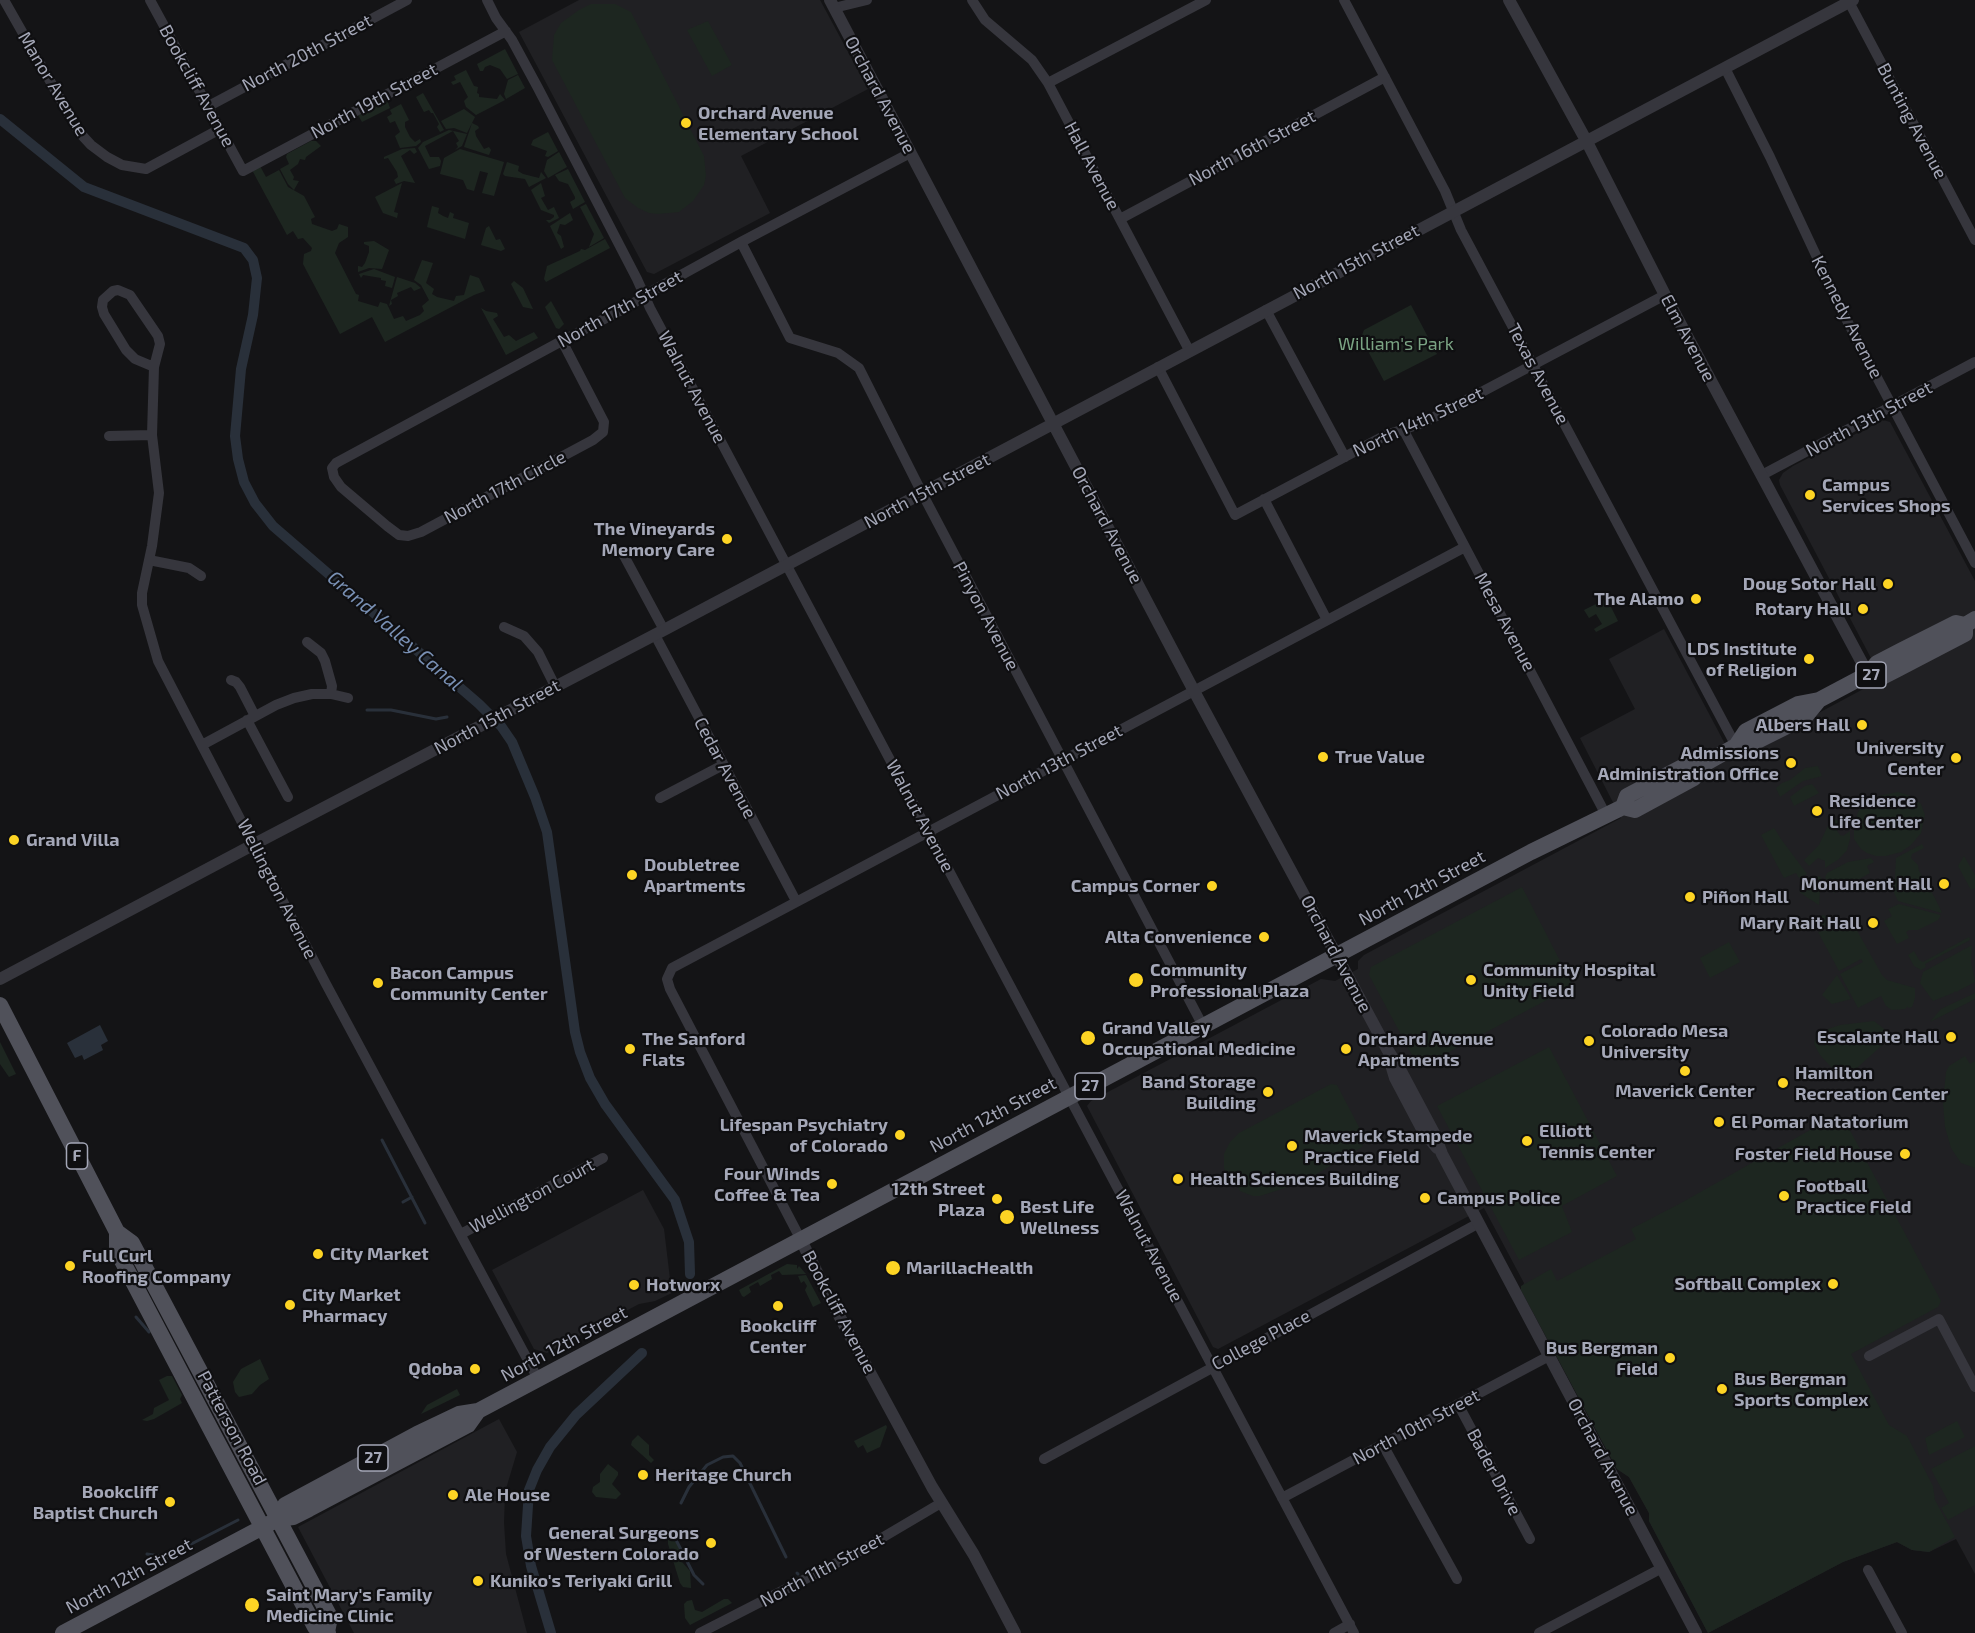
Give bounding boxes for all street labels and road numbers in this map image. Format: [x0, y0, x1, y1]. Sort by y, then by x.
street label: North 20th Street [238, 10, 376, 96]
street label: Bookcliff Avenue [155, 21, 239, 151]
street label: Manor Avenue [13, 28, 93, 140]
street label: Orchard Avenue [840, 33, 920, 157]
street label: North 19th Street [307, 59, 441, 143]
street label: Bunting Avenue [1872, 59, 1952, 183]
street label: North 16th Street [1185, 106, 1319, 190]
street label: Hall Avenue [1060, 118, 1124, 214]
street label: North 15th Street [1289, 220, 1423, 304]
street label: Kennedy Avenue [1807, 252, 1887, 382]
street label: North 17th Street [554, 266, 686, 352]
street label: Elm Avenue [1656, 291, 1720, 385]
street label: Texas Avenue [1502, 320, 1574, 428]
street label: Walnut Avenue [653, 327, 731, 447]
street label: North 13th Street [1802, 377, 1936, 461]
street label: North 14th Street [1350, 382, 1486, 462]
street label: North 17th Circle [440, 446, 570, 528]
street label: North 15th Street [860, 449, 994, 533]
street label: Orchard Avenue [1067, 463, 1147, 587]
street label: Pinyon Avenue [948, 558, 1024, 674]
street label: Mesa Avenue [1470, 569, 1540, 675]
road number: 27 [1856, 662, 1886, 688]
street label: North 15th Street [430, 675, 564, 759]
street label: Cedar Avenue [689, 714, 761, 822]
street label: North 13th Street [992, 720, 1126, 804]
street label: Walnut Avenue [881, 756, 959, 876]
street label: Wellington Avenue [232, 816, 322, 962]
street label: North 12th Street [1355, 846, 1489, 930]
street label: Orchard Avenue [1296, 892, 1376, 1016]
street label: North 12th Street [926, 1073, 1060, 1157]
road number: 27 [1075, 1073, 1105, 1099]
road number: F [66, 1143, 88, 1169]
street label: Wellington Court [466, 1154, 598, 1238]
street label: Walnut Avenue [1110, 1186, 1188, 1306]
street label: Bookcliff Avenue [797, 1247, 881, 1377]
street label: North 12th Street [497, 1302, 631, 1386]
street label: College Place [1208, 1305, 1314, 1375]
street label: Patterson Road [193, 1367, 271, 1489]
street label: North 10th Street [1349, 1384, 1483, 1470]
street label: Orchard Avenue [1563, 1395, 1643, 1519]
street label: Bader Drive [1462, 1425, 1526, 1519]
road number: 27 [358, 1445, 388, 1471]
street label: North 11th Street [756, 1528, 888, 1612]
street label: North 12th Street [62, 1534, 196, 1618]

